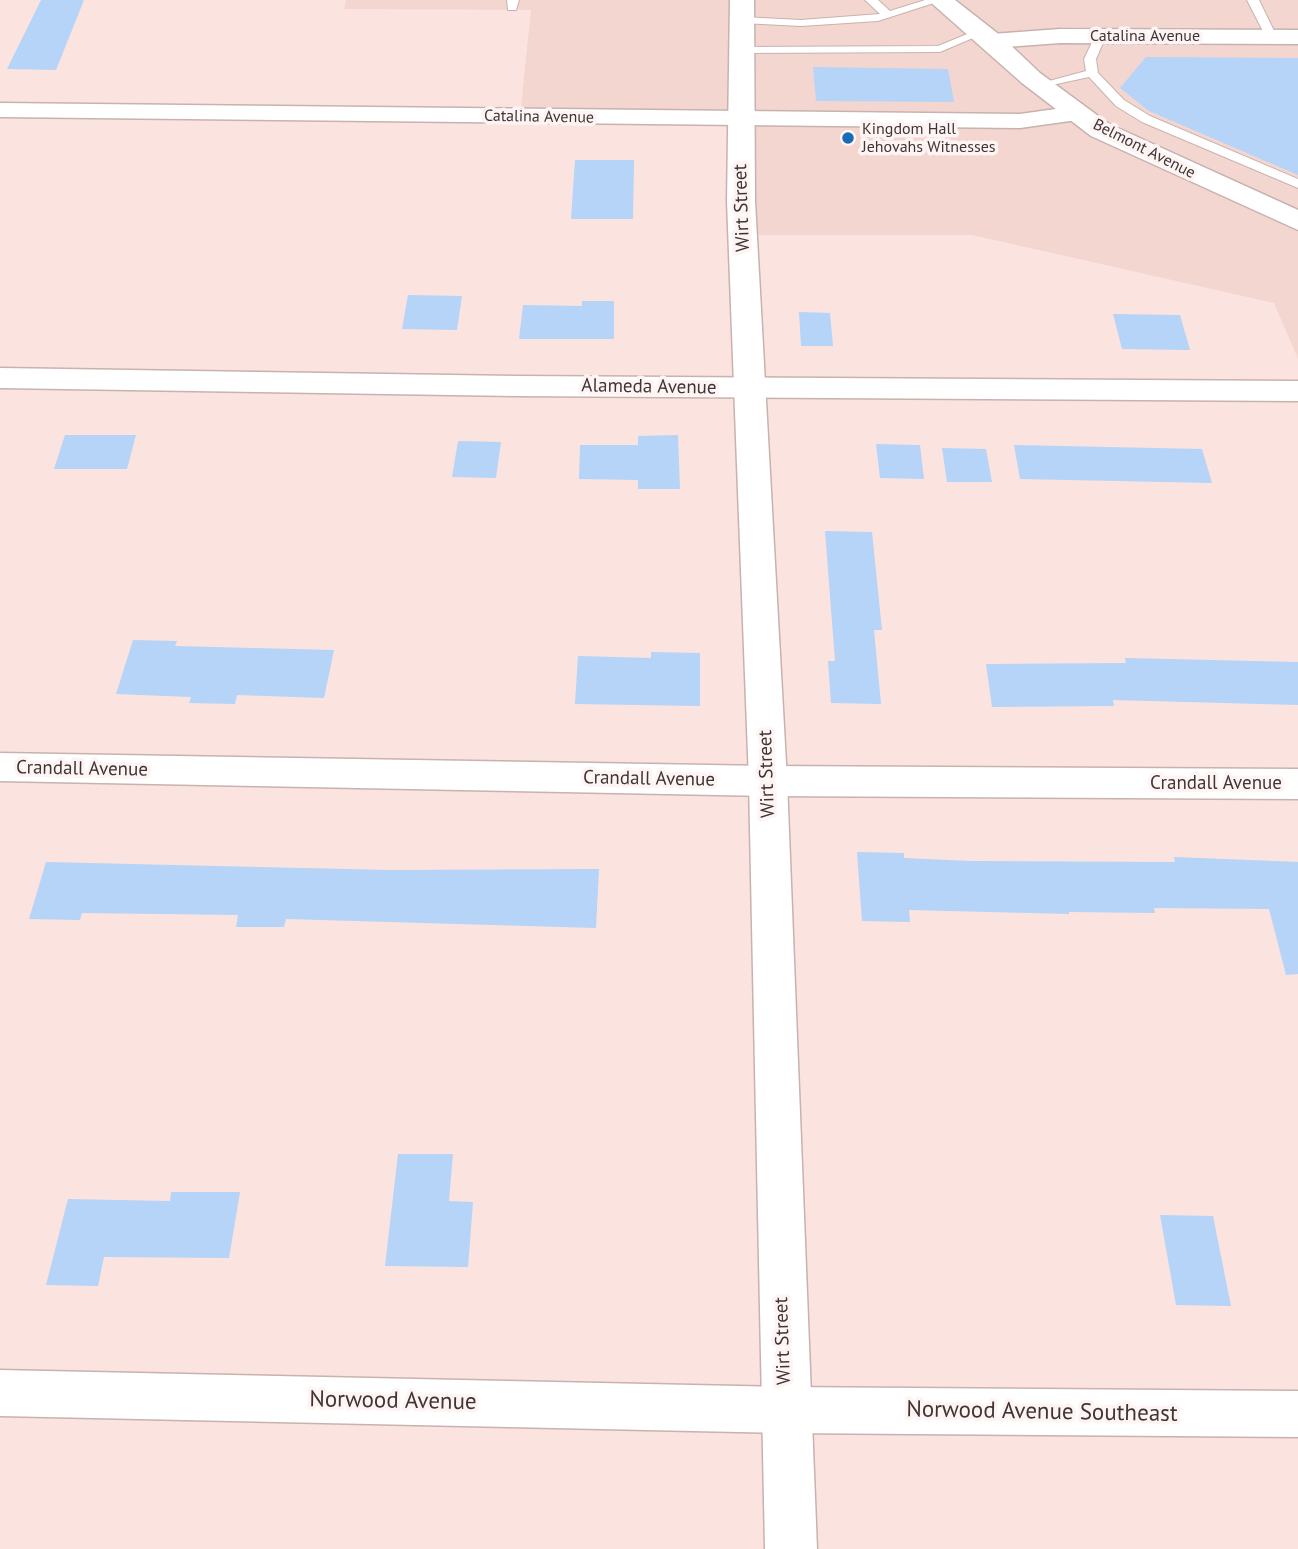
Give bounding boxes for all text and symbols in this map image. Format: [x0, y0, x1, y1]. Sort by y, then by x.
street label: Catalina Avenue [1090, 26, 1200, 46]
street label: Catalina Avenue [484, 106, 594, 128]
street label: Belmont Avenue [1090, 115, 1198, 183]
place label: Kingdom Hall Jehovahs Witnesses [862, 119, 996, 157]
marker: Kingdom Hall Jehovahs Witnesses [840, 130, 856, 146]
street label: Wirt Street [729, 164, 755, 252]
street label: Alameda Avenue [581, 374, 717, 400]
street label: Wirt Street [754, 730, 780, 818]
street label: Crandall Avenue [16, 756, 148, 782]
street label: Crandall Avenue [583, 766, 715, 792]
street label: Crandall Avenue [1150, 773, 1282, 795]
street label: Wirt Street [770, 1297, 796, 1385]
street label: Norwood Avenue [309, 1386, 477, 1416]
street label: Norwood Avenue Southeast [906, 1396, 1178, 1428]

